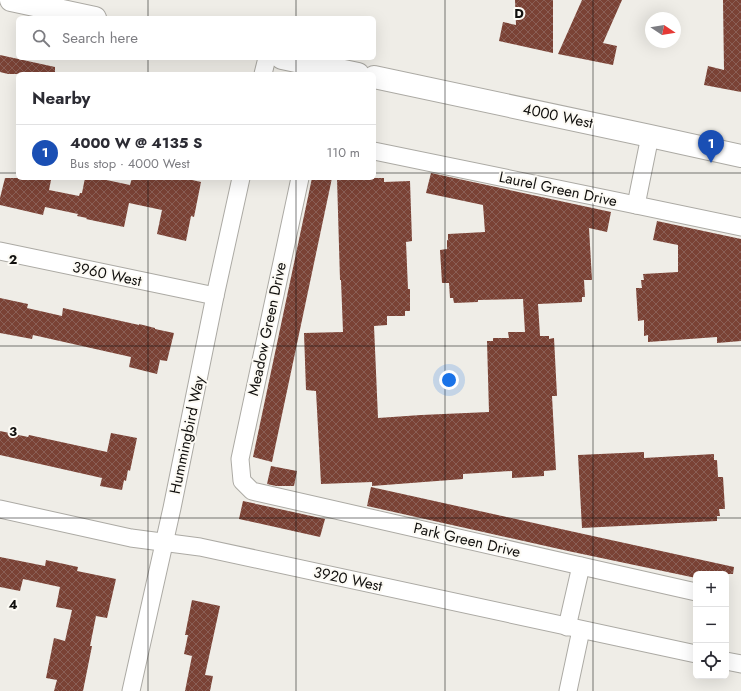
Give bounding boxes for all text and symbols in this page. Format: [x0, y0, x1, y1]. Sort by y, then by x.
text: D [514, 4, 524, 23]
north arrow [645, 12, 681, 48]
search box [16, 16, 376, 60]
icon: search [30, 27, 52, 49]
text: Search here [62, 27, 138, 49]
text: Nearby [32, 86, 90, 110]
street label: 4000 West [521, 98, 596, 134]
pin: 1 [698, 130, 724, 163]
text: 4000 W @ 4135 S [70, 132, 202, 154]
text: 1 [42, 143, 48, 162]
text: 110 m [326, 143, 360, 162]
text: Bus stop · 4000 West [70, 154, 190, 173]
street label: Laurel Green Drive [497, 166, 619, 212]
text: 2 [9, 250, 17, 269]
street label: 3960 West [70, 256, 144, 292]
street label: Meadow Green Drive [242, 260, 292, 398]
your location [439, 370, 459, 390]
street label: Hummingbird Way [164, 374, 210, 496]
text: 3 [9, 422, 17, 441]
street label: Park Green Drive [411, 517, 523, 563]
street label: 3920 West [312, 561, 385, 597]
map controls [693, 571, 729, 679]
button: + [693, 571, 729, 607]
text: 4 [8, 595, 18, 614]
button: − [693, 607, 729, 643]
button: locate [693, 643, 729, 679]

